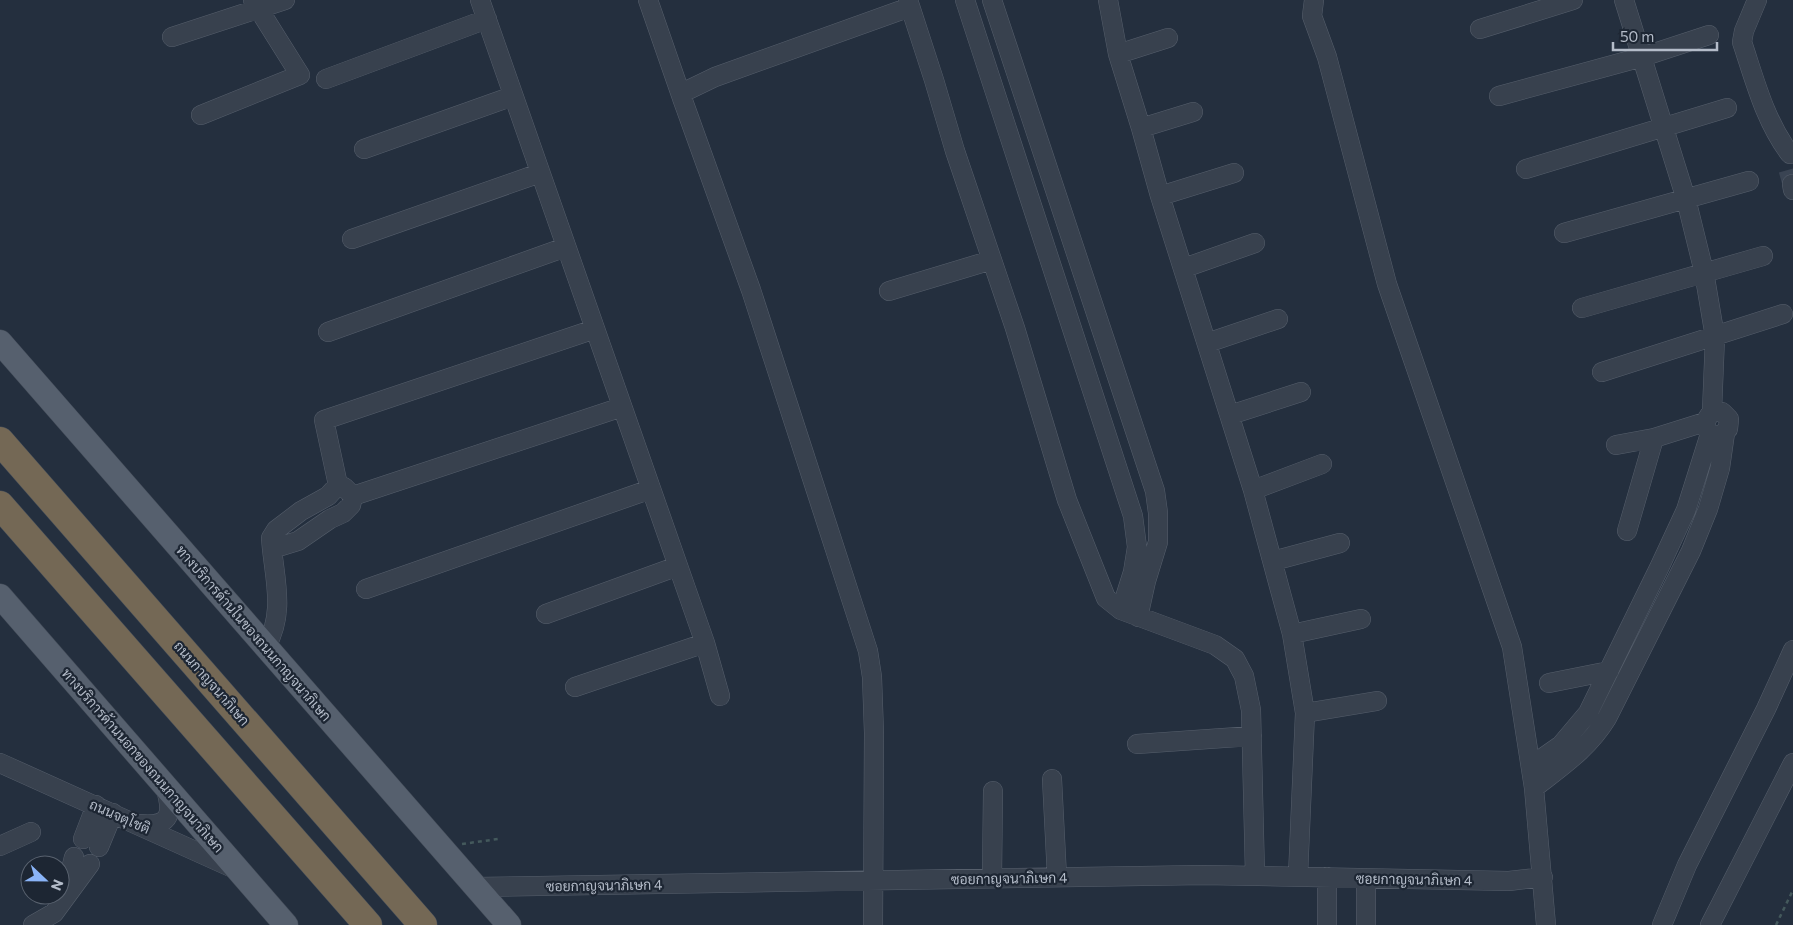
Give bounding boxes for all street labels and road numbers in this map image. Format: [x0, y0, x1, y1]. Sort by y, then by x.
street label: ทางบริการด้านในของถนนกาญจนาภิเษก [173, 542, 335, 724]
street label: ถนนกาญจนาภิเษก [171, 637, 253, 729]
street label: ทางบริการด้านนอกของถนนกาญจนาภิเษก [58, 664, 228, 856]
street label: ถนนจตุโชติ [86, 795, 153, 839]
street label: ซอยกาญจนาภิเษก 4 [951, 868, 1068, 889]
street label: ซอยกาญจนาภิเษก 4 [1356, 869, 1473, 890]
street label: ซอยกาญจนาภิเษก 4 [546, 875, 663, 896]

